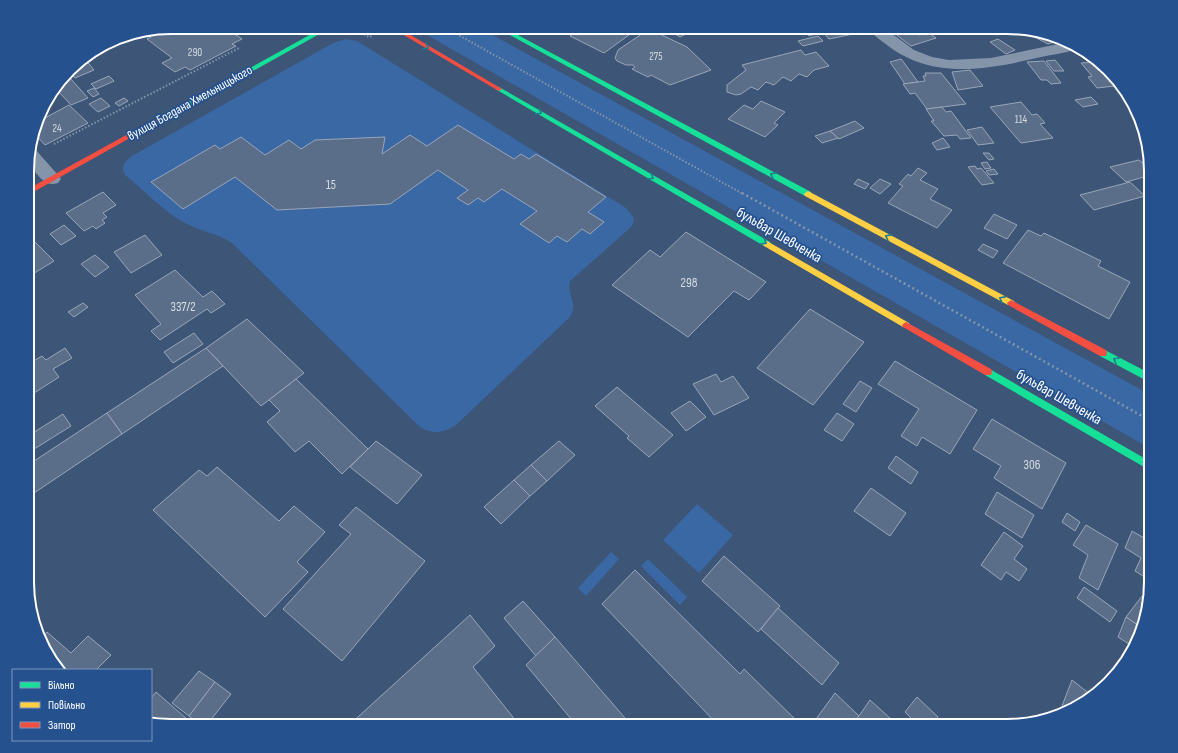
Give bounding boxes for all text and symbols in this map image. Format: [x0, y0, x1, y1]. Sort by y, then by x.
one-way arrow [422, 42, 429, 49]
house number: 290 [188, 46, 202, 59]
house number: 275 [649, 50, 663, 63]
street label: вулиця Богдана Хмельницького [125, 62, 255, 144]
one-way arrow [535, 107, 542, 114]
house number: 114 [1015, 113, 1028, 126]
house number: 24 [52, 122, 62, 135]
one-way arrow [647, 173, 654, 180]
one-way arrow [770, 173, 777, 180]
house number: 15 [326, 177, 336, 193]
street label: бульвар Шевченка [733, 203, 825, 267]
one-way arrow [884, 234, 892, 242]
one-way arrow [760, 238, 767, 245]
house number: 298 [681, 275, 698, 291]
one-way arrow [999, 296, 1006, 303]
house number: 337/2 [170, 299, 196, 315]
one-way arrow [1113, 358, 1121, 365]
street label: бульвар Шевченка [1013, 365, 1105, 429]
house number: 306 [1024, 457, 1041, 473]
legend [12, 669, 152, 741]
text: Вільно [48, 678, 74, 693]
text: Повільно [48, 698, 85, 713]
text: Затор [48, 718, 76, 733]

